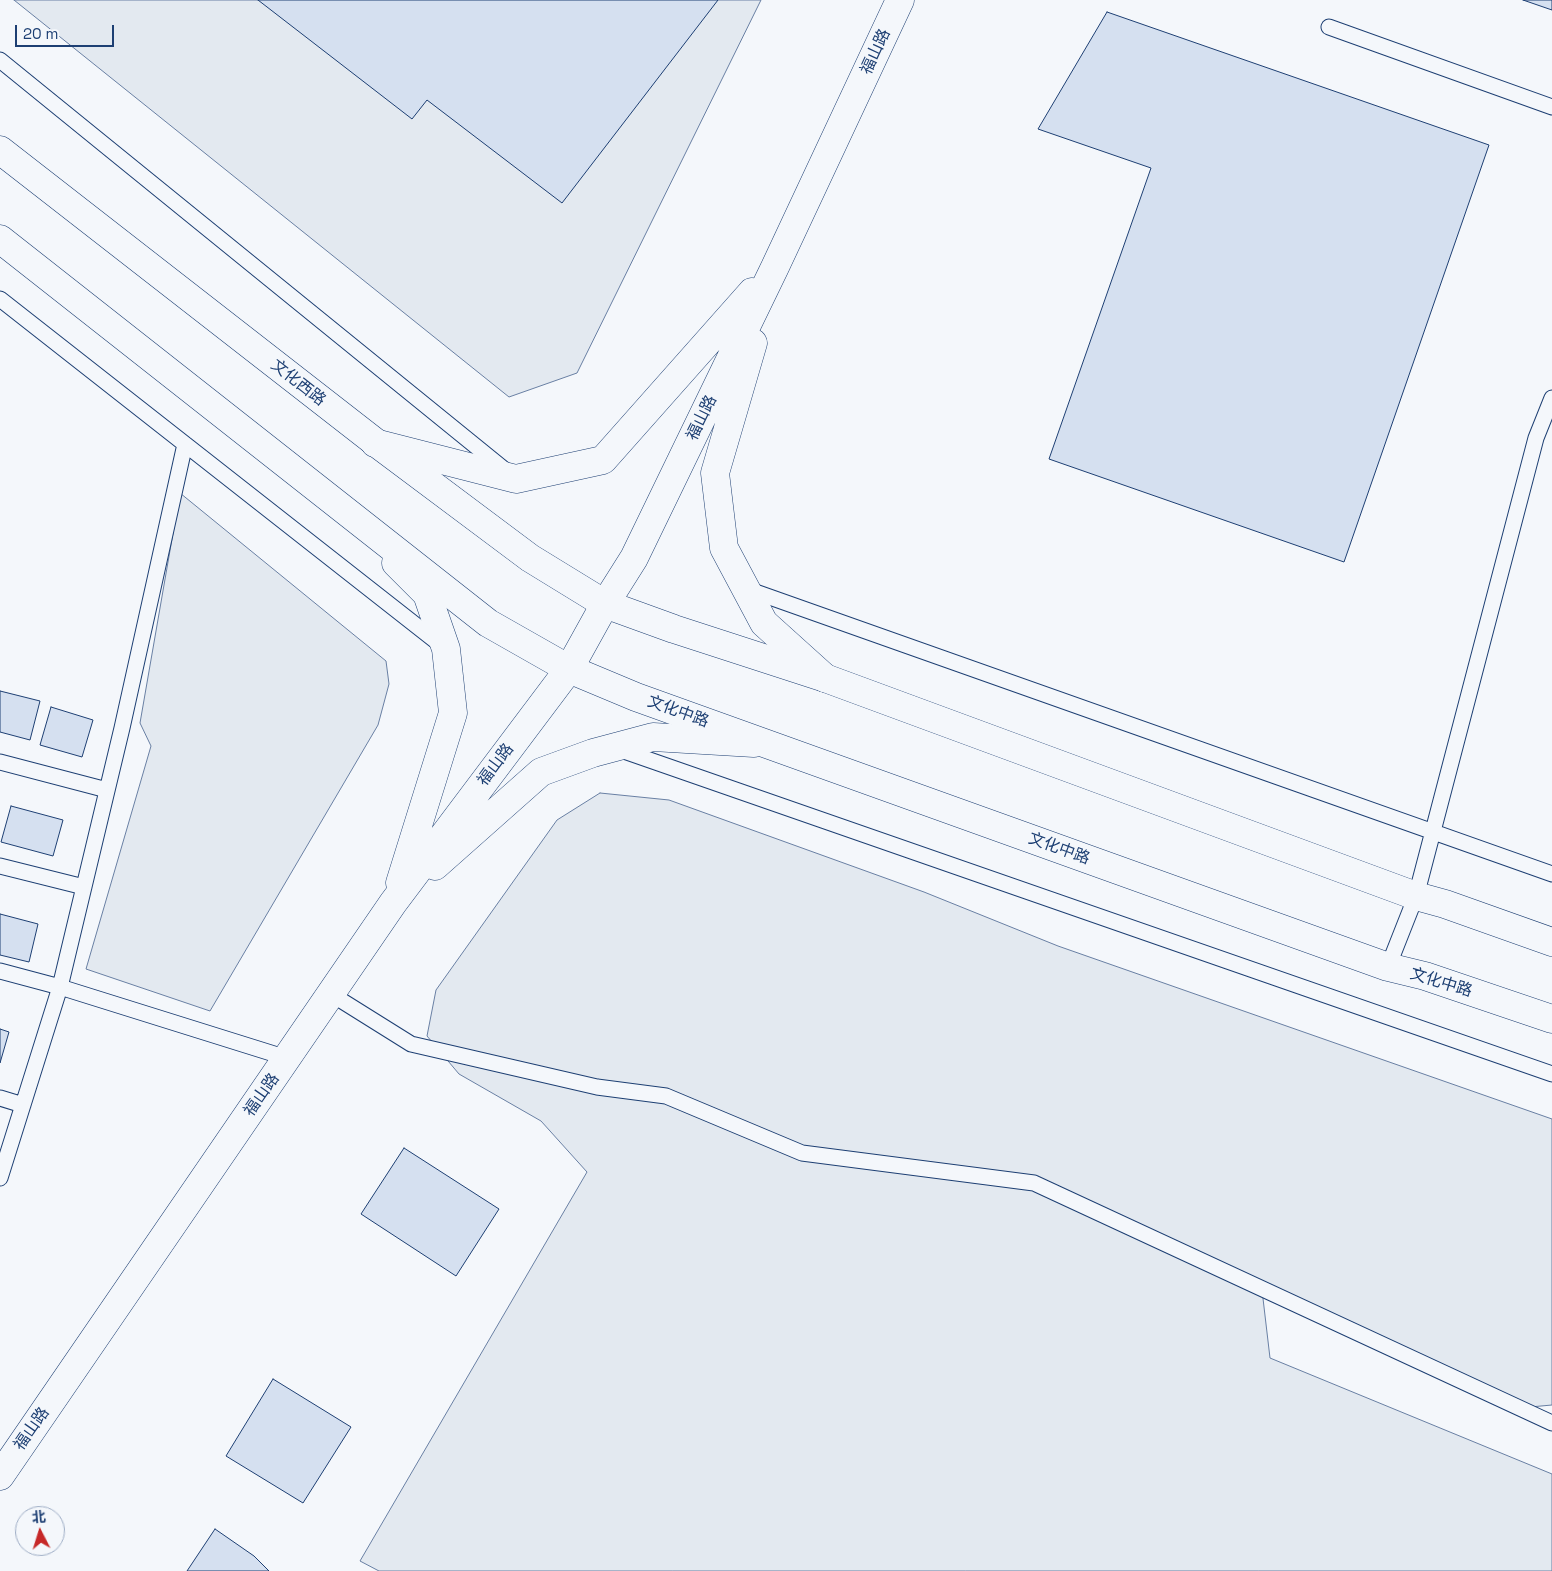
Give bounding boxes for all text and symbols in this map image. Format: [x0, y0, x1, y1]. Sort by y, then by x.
scale bar [18, 15, 116, 47]
text: 20 m [23, 24, 58, 43]
street label: 福山路 [857, 26, 895, 78]
street label: 文化西路 [267, 356, 329, 410]
street label: 福山路 [683, 392, 721, 444]
street label: 文化中路 [645, 692, 711, 732]
street label: 福山路 [474, 740, 518, 790]
street label: 文化中路 [1026, 829, 1092, 869]
street label: 文化中路 [1408, 964, 1474, 1002]
street label: 福山路 [240, 1070, 284, 1120]
street label: 福山路 [10, 1404, 54, 1454]
north arrow [15, 1506, 65, 1556]
text: 北 [31, 1507, 47, 1527]

